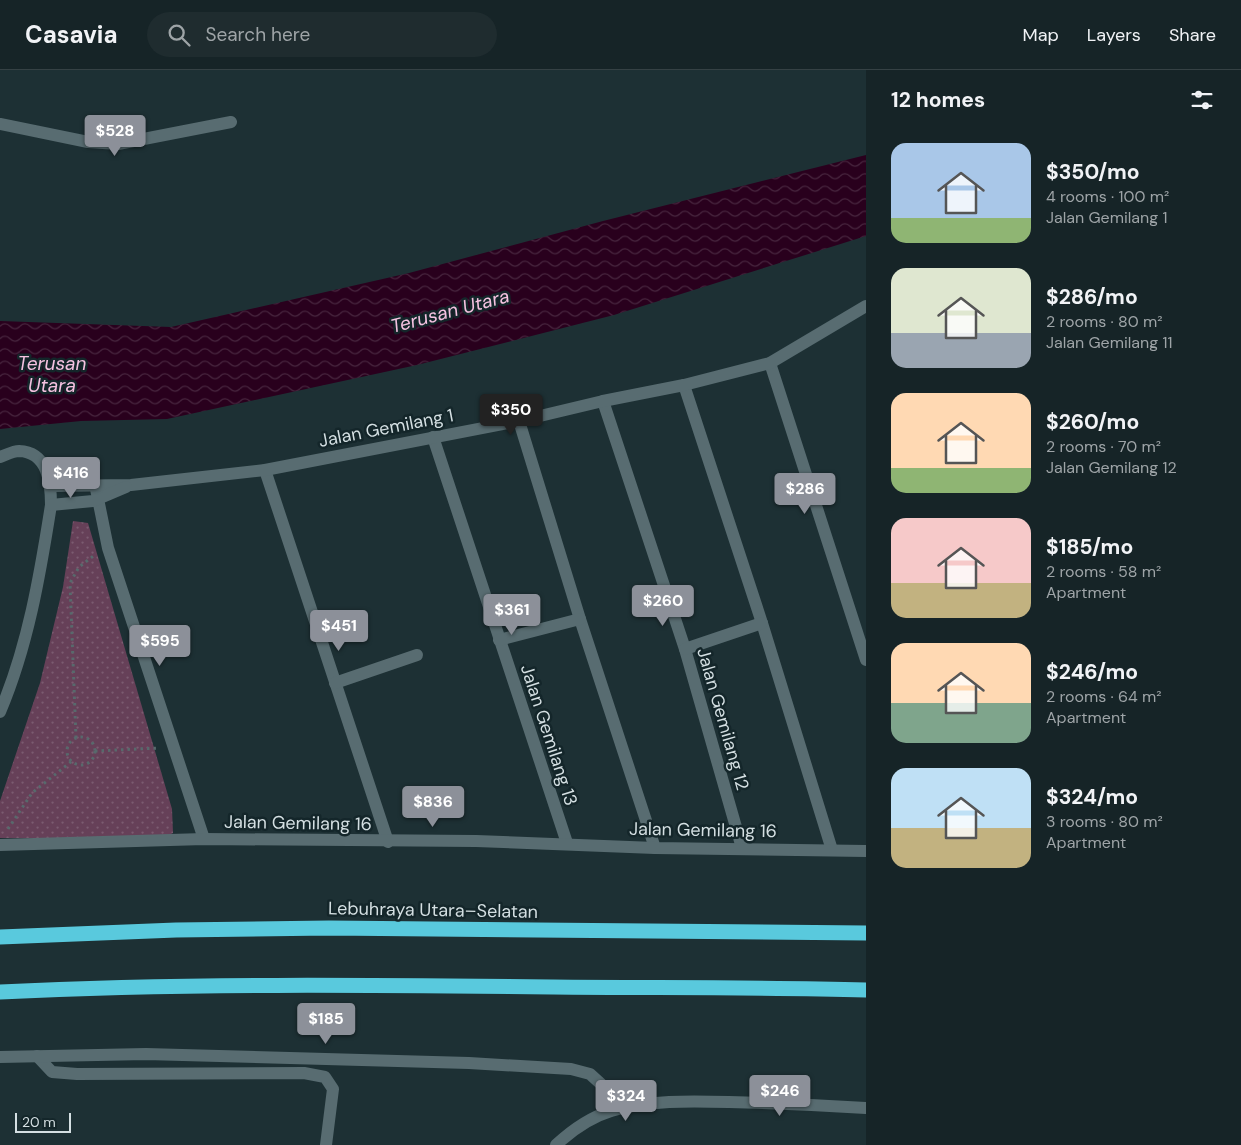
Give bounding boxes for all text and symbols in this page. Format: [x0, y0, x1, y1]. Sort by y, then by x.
search box [147, 12, 497, 57]
text: Casavia [25, 19, 117, 50]
icon: search [165, 21, 193, 49]
text: Search here [205, 22, 310, 47]
text: Map [1023, 23, 1059, 47]
text: Layers [1087, 23, 1141, 47]
text: Share [1169, 23, 1216, 47]
text: 12 homes [891, 86, 985, 114]
icon: filters [1188, 86, 1216, 114]
pin: $528 [85, 114, 145, 157]
text: $528 [96, 120, 134, 141]
text: $350/mo [1046, 158, 1140, 186]
icon: home [931, 163, 991, 223]
text: 4 rooms · 100 m² [1046, 186, 1169, 207]
text: Jalan Gemilang 1 [1046, 207, 1167, 228]
water label: Terusan Utara [388, 283, 512, 339]
text: $286/mo [1046, 283, 1138, 311]
icon: home [931, 288, 991, 348]
text: 2 rooms · 80 m² [1046, 311, 1163, 332]
text: Jalan Gemilang 11 [1046, 332, 1172, 353]
water label: Terusan Utara [18, 351, 87, 398]
pin: $350 [481, 394, 541, 436]
text: $350 [491, 399, 531, 420]
street label: Jalan Gemilang 1 [317, 403, 455, 453]
text: $260/mo [1046, 408, 1139, 436]
icon: home [931, 413, 991, 473]
text: 2 rooms · 70 m² [1046, 436, 1161, 457]
pin: $416 [41, 456, 101, 499]
text: Jalan Gemilang 12 [1046, 457, 1177, 478]
text: $416 [53, 462, 89, 483]
pin: $286 [775, 472, 835, 515]
text: $286 [785, 478, 825, 499]
text: $185/mo [1046, 533, 1133, 561]
icon: home [931, 538, 991, 598]
text: 2 rooms · 58 m² [1046, 561, 1161, 582]
text: Apartment [1046, 582, 1126, 603]
pin: $260 [633, 584, 693, 627]
text: $260 [643, 590, 683, 611]
pin: $361 [482, 594, 542, 636]
text: $361 [494, 599, 530, 620]
pin: $451 [309, 610, 369, 652]
text: $451 [321, 615, 357, 636]
pin: $595 [130, 624, 190, 667]
text: $595 [140, 630, 180, 651]
street label: Jalan Gemilang 12 [691, 645, 755, 793]
text: $246/mo [1046, 658, 1138, 686]
street label: Jalan Gemilang 13 [515, 661, 583, 809]
icon: home [931, 663, 991, 723]
text: 2 rooms · 64 m² [1046, 686, 1162, 707]
text: Apartment [1046, 707, 1126, 728]
text: $324/mo [1046, 783, 1138, 811]
pin: $836 [403, 786, 463, 828]
icon: home [931, 788, 991, 848]
text: $836 [413, 791, 453, 812]
street label: Jalan Gemilang 16 [224, 810, 372, 836]
text: 3 rooms · 80 m² [1046, 811, 1163, 832]
street label: Jalan Gemilang 16 [629, 817, 777, 843]
text: Apartment [1046, 832, 1126, 853]
street label: Lebuhraya Utara–Selatan [328, 896, 538, 924]
pin: $185 [296, 1002, 356, 1045]
text: $185 [308, 1008, 344, 1029]
pin: $246 [750, 1074, 810, 1117]
pin: $324 [596, 1080, 656, 1122]
text: $246 [760, 1080, 800, 1101]
text: $324 [607, 1085, 645, 1106]
scale bar [15, 1110, 71, 1133]
text: 20 m [22, 1113, 56, 1131]

